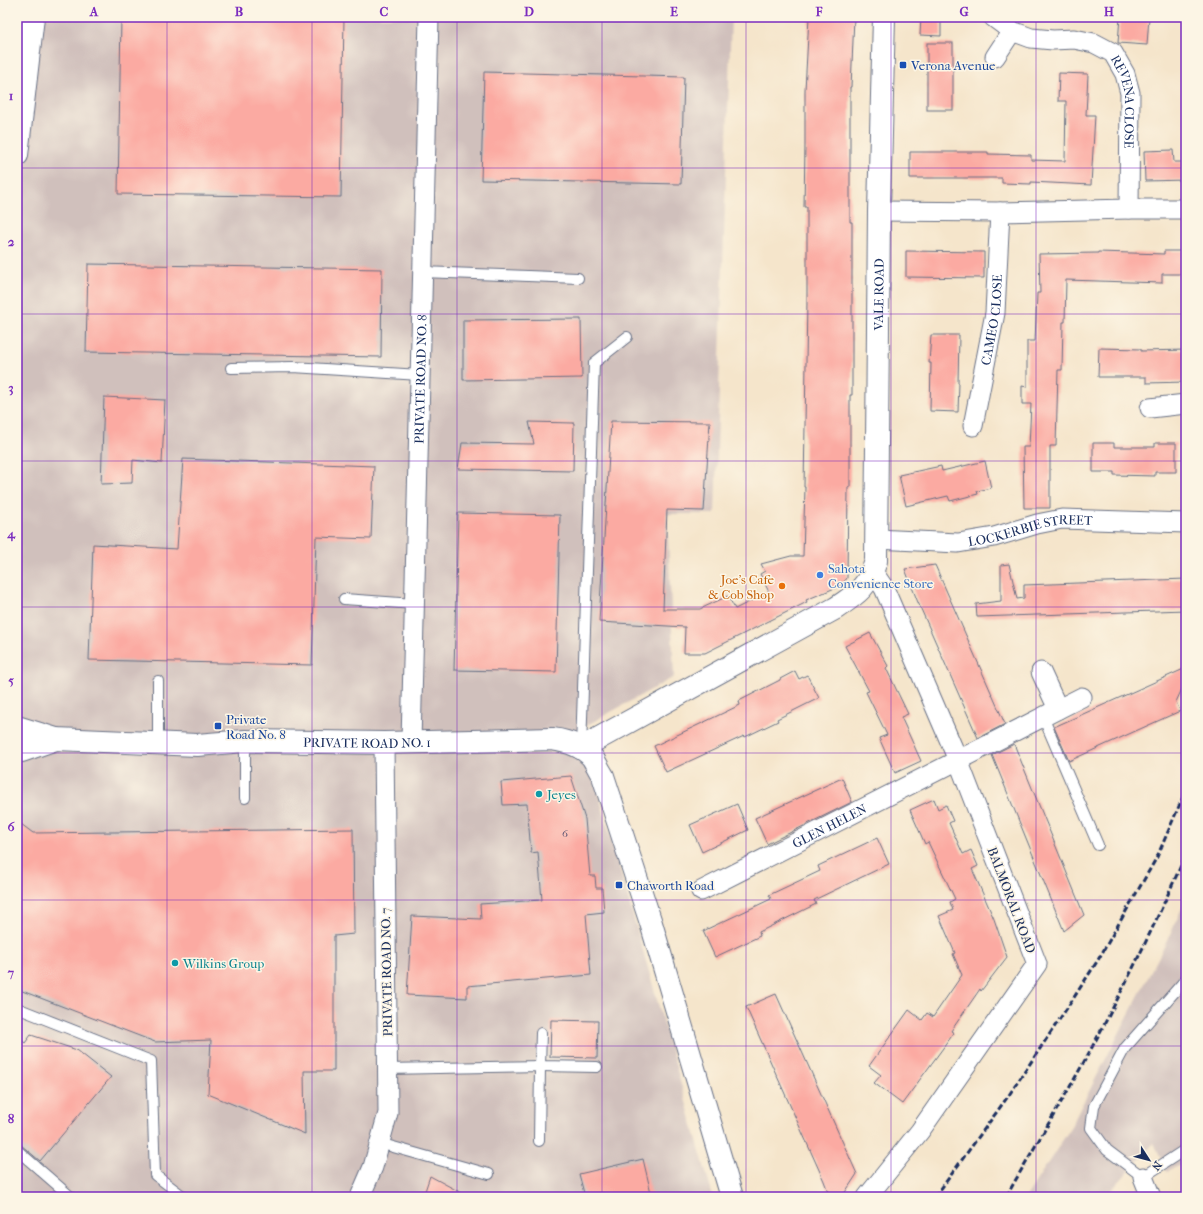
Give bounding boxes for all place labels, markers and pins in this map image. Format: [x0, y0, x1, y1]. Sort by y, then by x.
place label: Verona Avenue [910, 58, 996, 73]
marker: Verona Avenue [898, 60, 908, 70]
place label: Sahota Convenience Store [828, 561, 934, 591]
marker: Sahota Convenience Store [815, 570, 825, 580]
place label: Joe's Cafe & Cob Shop [708, 572, 775, 602]
marker: Joe's Cafe & Cob Shop [777, 581, 787, 591]
place label: Private Road No. 8 [226, 712, 286, 742]
marker: Private Road No. 8 [213, 721, 223, 731]
place label: Jeyes [546, 787, 576, 802]
marker: Jeyes [534, 789, 544, 799]
place label: Chaworth Road [627, 878, 715, 893]
marker: Chaworth Road [614, 880, 624, 890]
place label: Wilkins Group [182, 956, 264, 971]
marker: Wilkins Group [170, 958, 180, 968]

